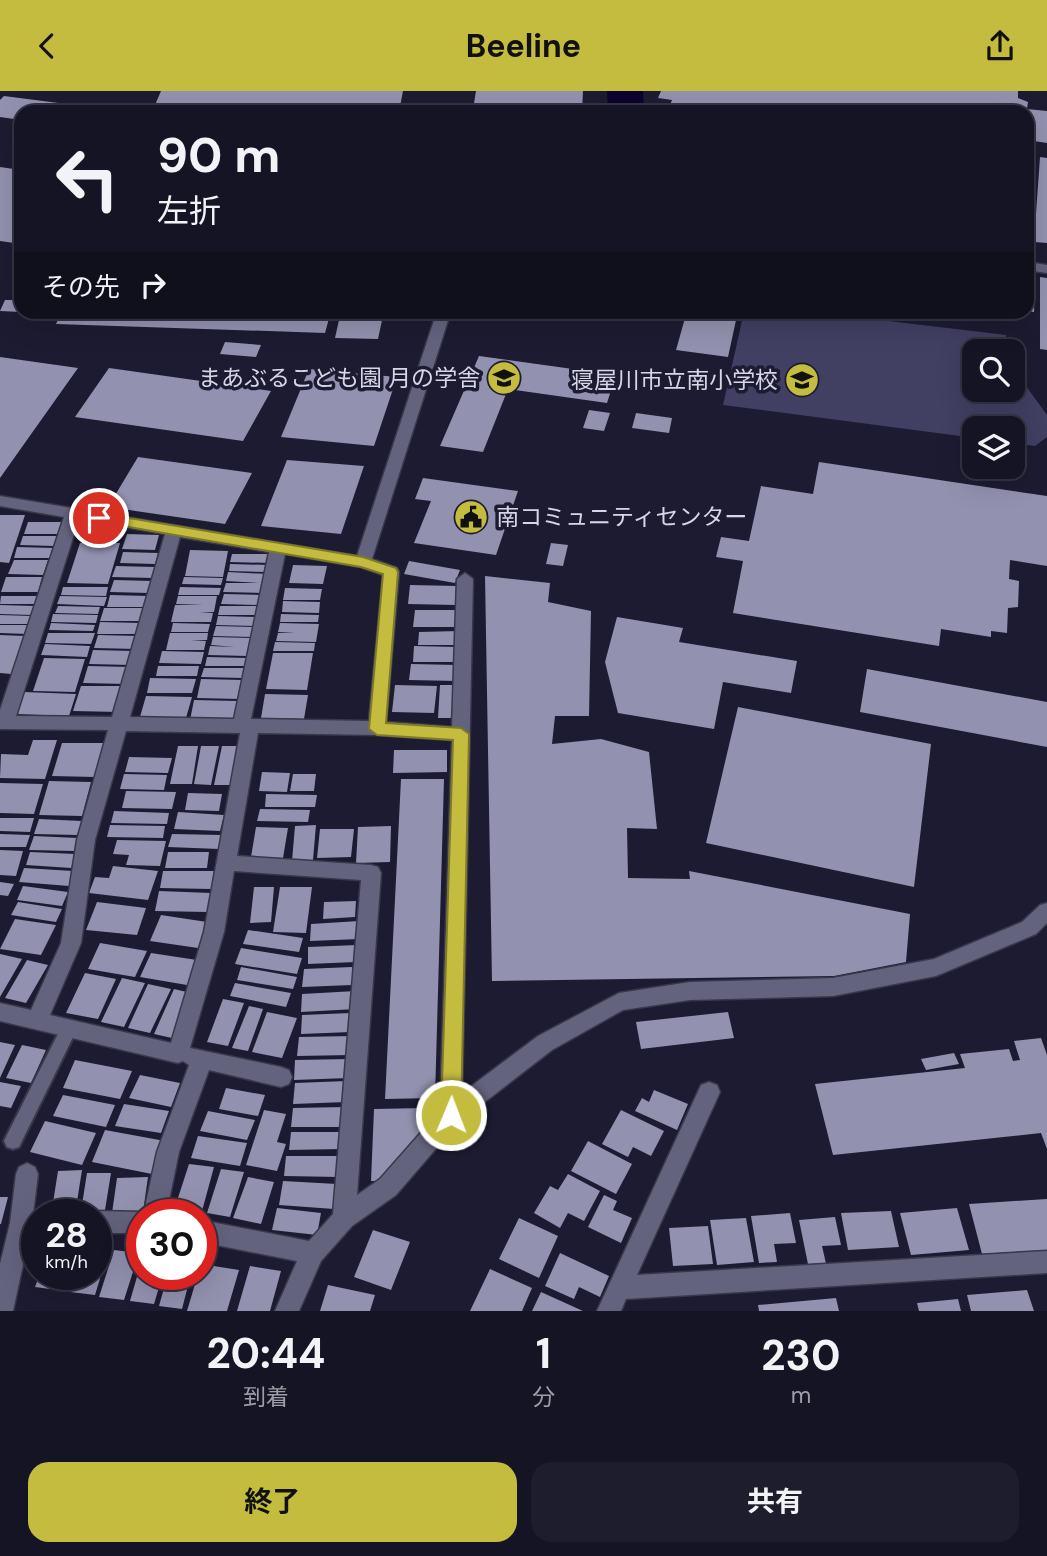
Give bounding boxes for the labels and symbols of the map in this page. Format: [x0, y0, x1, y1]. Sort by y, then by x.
school or university icon: まあぶるこども園 月の学舎 [485, 359, 523, 397]
school or university icon: 寝屋川市立南小学校 [783, 361, 821, 399]
place label: まあぶるこども園 月の学舎 [198, 363, 480, 393]
place label: 寝屋川市立南小学校 [571, 365, 778, 395]
pin [69, 488, 129, 548]
public building icon: 南コミュニティセンター [452, 498, 490, 536]
place label: 南コミュニティセンター [496, 502, 748, 532]
position arrow [414, 1078, 488, 1152]
speed limit sign: 30 [126, 1199, 217, 1290]

